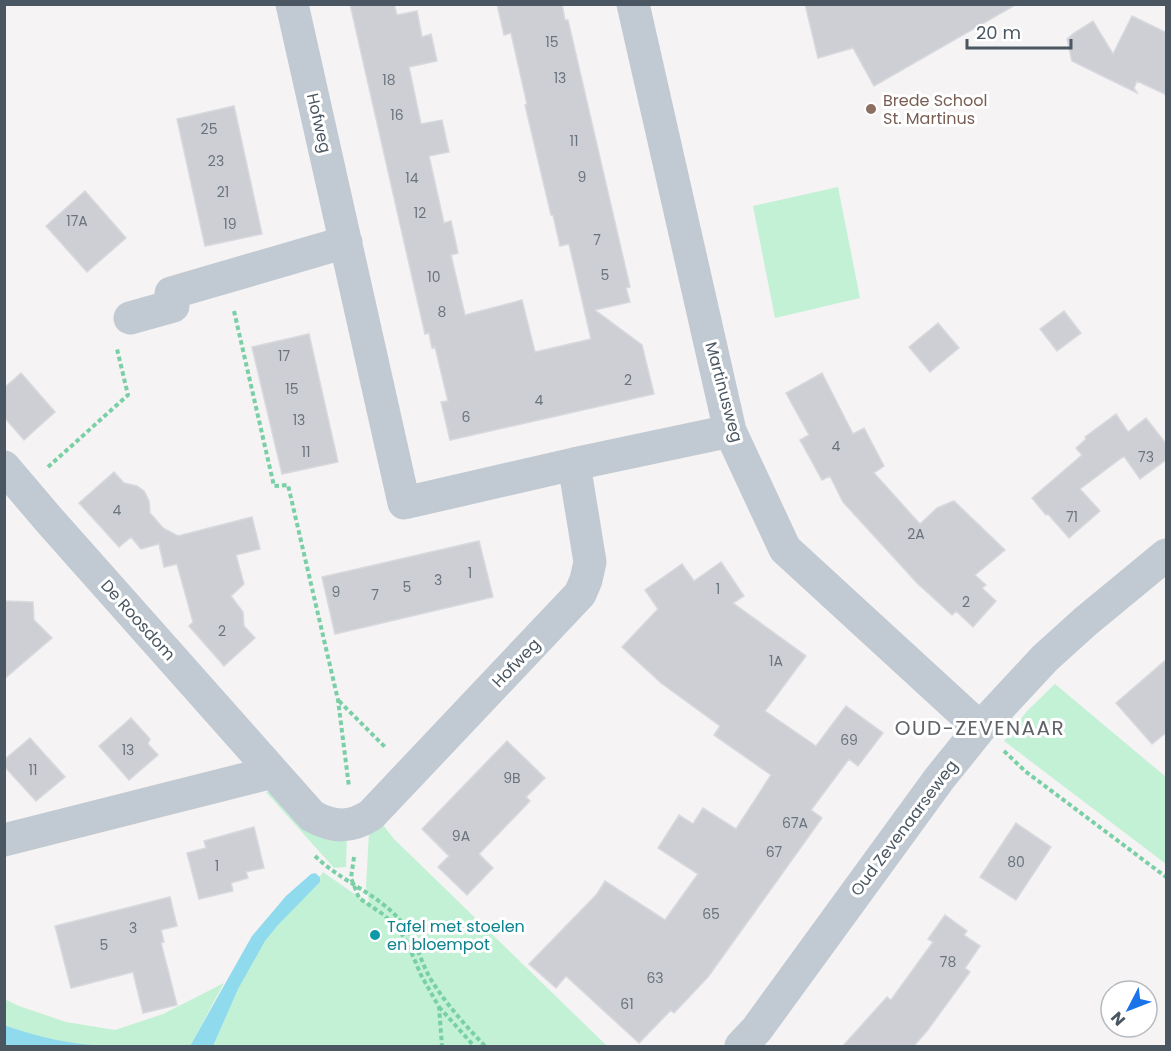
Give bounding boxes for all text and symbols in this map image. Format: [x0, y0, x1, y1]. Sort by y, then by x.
scale bar [967, 12, 1070, 50]
text: 20 m [976, 20, 1021, 45]
house number: 15 [545, 32, 559, 52]
house number: 13 [554, 68, 566, 88]
house number: 18 [382, 70, 396, 90]
place label: Brede School St. Martinus [883, 89, 987, 130]
street label: Hofweg [301, 91, 337, 155]
marker: Brede School St. Martinus [864, 102, 878, 116]
house number: 16 [390, 105, 404, 125]
house number: 25 [201, 119, 217, 139]
house number: 11 [570, 131, 578, 151]
house number: 23 [208, 151, 224, 171]
house number: 9 [578, 167, 586, 187]
house number: 14 [405, 168, 419, 188]
house number: 21 [217, 182, 229, 202]
house number: 12 [414, 203, 426, 223]
house number: 17A [66, 211, 88, 231]
house number: 19 [223, 214, 237, 234]
house number: 7 [593, 230, 601, 250]
house number: 5 [601, 265, 609, 285]
house number: 10 [427, 267, 441, 287]
house number: 8 [438, 302, 447, 322]
street label: Martinusweg [700, 339, 748, 445]
house number: 17 [278, 346, 290, 366]
house number: 2 [624, 370, 632, 390]
house number: 15 [285, 379, 299, 399]
house number: 4 [535, 390, 544, 410]
house number: 6 [462, 407, 471, 427]
house number: 13 [293, 410, 305, 430]
house number: 4 [832, 436, 841, 456]
house number: 11 [302, 442, 310, 462]
house number: 73 [1138, 447, 1154, 467]
house number: 4 [113, 500, 122, 520]
house number: 71 [1066, 507, 1078, 527]
house number: 2A [907, 524, 925, 544]
house number: 1 [468, 563, 472, 583]
house number: 3 [434, 570, 442, 590]
street label: De Roosdom [95, 575, 181, 665]
house number: 5 [403, 577, 411, 597]
house number: 1 [716, 579, 720, 599]
house number: 9 [332, 582, 340, 602]
house number: 7 [371, 585, 379, 605]
house number: 2 [962, 592, 970, 612]
house number: 2 [218, 621, 226, 641]
street label: Hofweg [487, 633, 545, 693]
house number: 1A [769, 651, 783, 671]
district label: OUD-ZEVENAAR [895, 714, 1065, 742]
house number: 69 [840, 730, 858, 750]
house number: 13 [122, 740, 134, 760]
street label: Oud Zevenaarseweg [845, 755, 963, 901]
house number: 11 [29, 760, 37, 780]
house number: 9B [503, 768, 521, 788]
house number: 67A [782, 813, 808, 833]
house number: 9A [452, 826, 470, 846]
house number: 67 [766, 842, 783, 862]
house number: 80 [1007, 852, 1025, 872]
house number: 1 [215, 856, 219, 876]
house number: 65 [702, 904, 720, 924]
place label: Tafel met stoelen en bloempot [387, 915, 525, 956]
house number: 3 [129, 918, 137, 938]
marker: Tafel met stoelen en bloempot [368, 928, 382, 942]
house number: 5 [100, 935, 108, 955]
house number: 78 [940, 952, 956, 972]
house number: 63 [646, 968, 664, 988]
north arrow [1099, 979, 1159, 1039]
house number: 61 [620, 994, 634, 1014]
text: N [1106, 1007, 1131, 1031]

